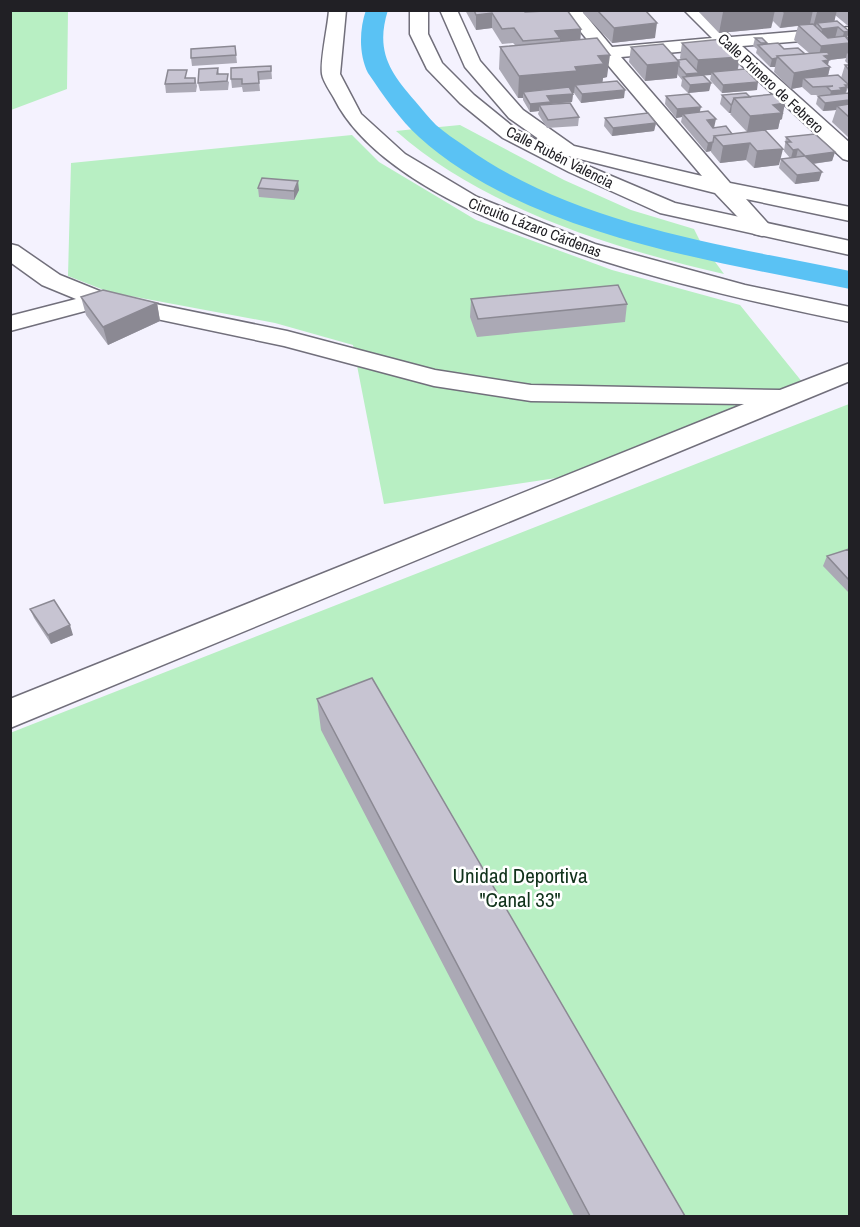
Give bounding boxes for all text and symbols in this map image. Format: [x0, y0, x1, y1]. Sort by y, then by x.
street label: Calle Primero de Febrero [713, 28, 829, 138]
street label: Calle Rubén Valencia [503, 121, 618, 193]
street label: Circuito Lázaro Cárdenas [465, 192, 605, 262]
park label: Unidad Deportiva "Canal 33" [453, 861, 588, 914]

